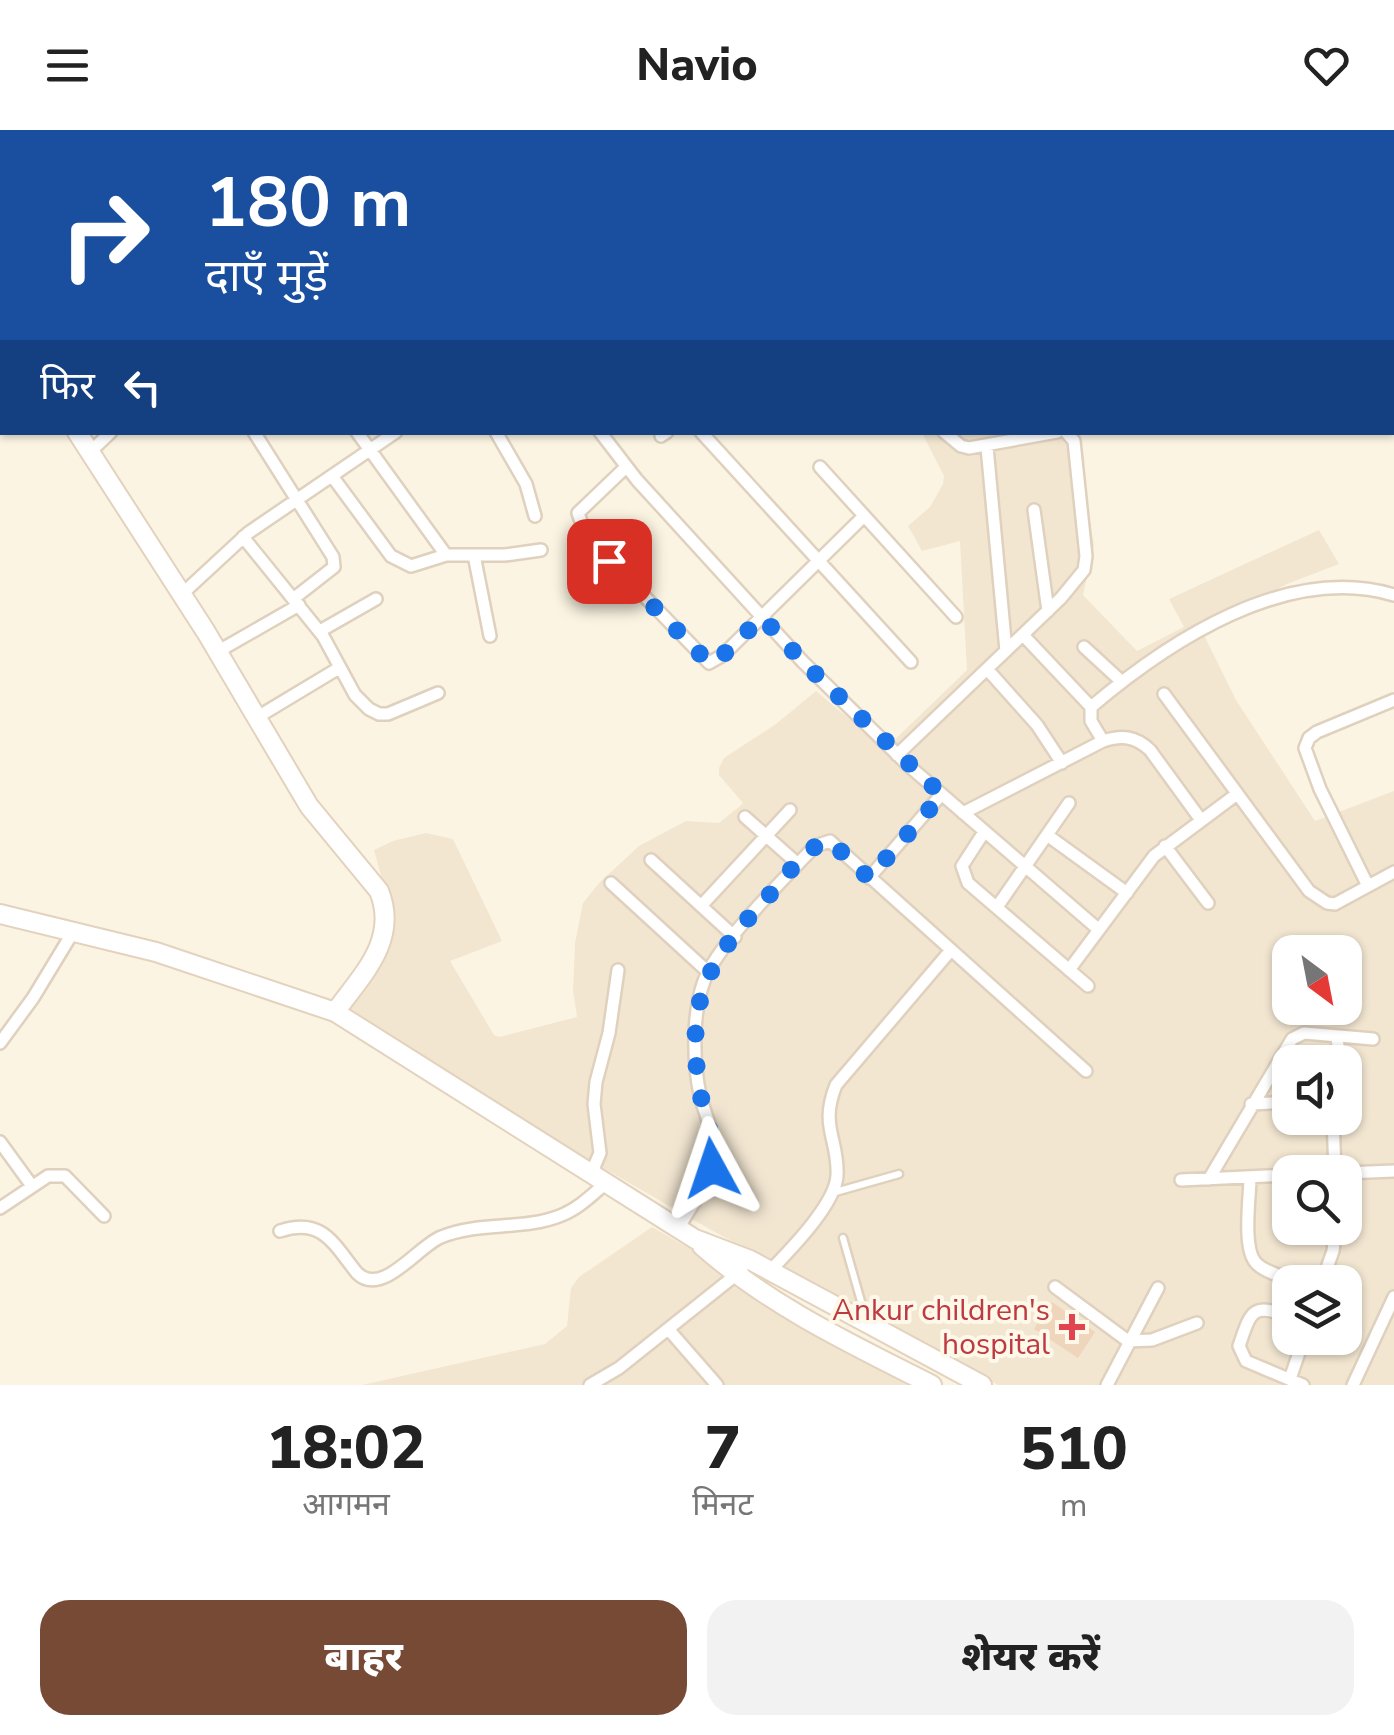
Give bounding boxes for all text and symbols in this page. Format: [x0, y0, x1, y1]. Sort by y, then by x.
text: Navio [636, 35, 758, 96]
icon: menu [40, 38, 95, 93]
icon: heart [1299, 38, 1354, 93]
text: 180 m [205, 155, 411, 251]
icon: right [40, 170, 170, 300]
text: दाएँ मुड़ें [205, 246, 328, 307]
icon: left [115, 360, 170, 415]
text: फिर [40, 361, 95, 412]
pin [567, 519, 652, 604]
icon: arrive [582, 534, 637, 589]
north arrow [1272, 935, 1362, 1025]
map controls [1272, 935, 1362, 1355]
button: sound [1272, 1045, 1362, 1135]
position arrow [660, 1116, 764, 1220]
button: search [1272, 1155, 1362, 1245]
button: layers [1272, 1265, 1362, 1355]
place label: Ankur children's hospital [832, 1290, 1050, 1365]
marker: Ankur children's hospital [1059, 1314, 1085, 1340]
text: 18:02 [266, 1407, 426, 1489]
text: 7 [705, 1407, 741, 1489]
text: 510 [1020, 1408, 1128, 1490]
text: आगमन [302, 1483, 390, 1526]
text: मिनट [692, 1483, 753, 1526]
text: m [1060, 1484, 1087, 1527]
button: बाहर [40, 1600, 687, 1715]
button: शेयर करें [707, 1600, 1354, 1715]

